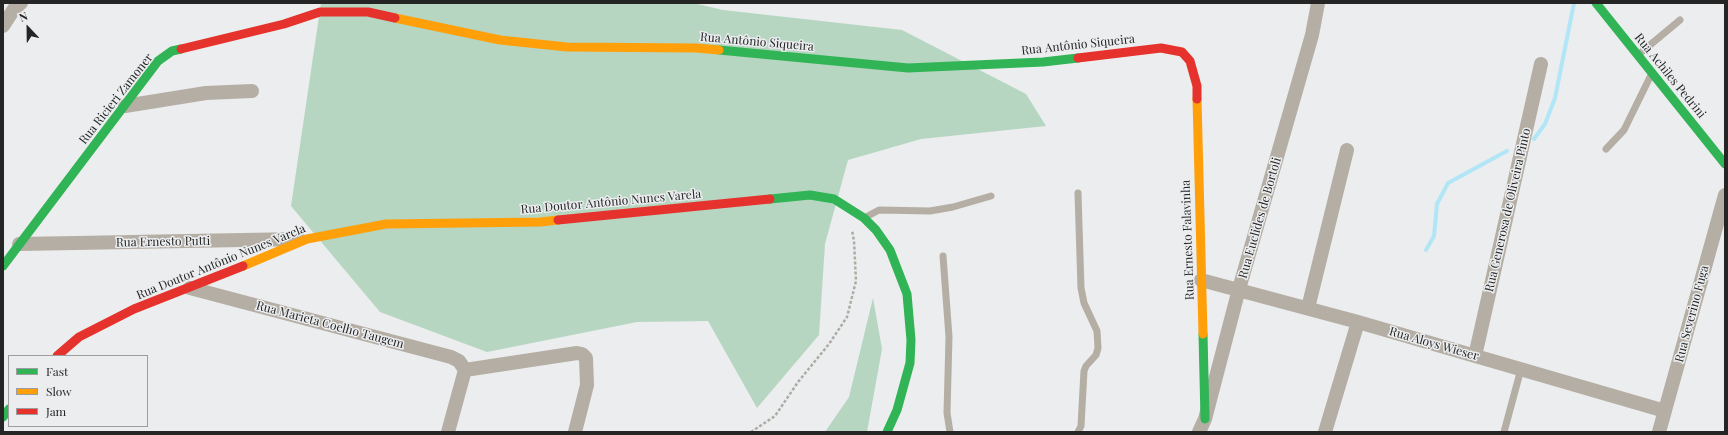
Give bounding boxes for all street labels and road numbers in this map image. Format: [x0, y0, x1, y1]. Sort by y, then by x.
street label: Rua Antônio Siqueira [700, 30, 814, 54]
street label: Rua Achiles Pedrini [1631, 31, 1709, 121]
street label: Rua Antônio Siqueira [1020, 32, 1136, 58]
street label: Rua Ricieri Zamoner [76, 51, 156, 147]
street label: Rua Generosa de Oliveira Pinto [1482, 127, 1534, 293]
street label: Rua Euclides de Bortoli [1236, 156, 1284, 280]
street label: Rua Ernesto Falavinha [1179, 180, 1197, 300]
street label: Rua Doutor Antônio Nunes Varela [520, 187, 702, 217]
street label: Rua Doutor Antônio Nunes Varela [134, 221, 308, 303]
street label: Rua Ernesto Putti [116, 234, 210, 250]
street label: Rua Severino Fuga [1672, 264, 1712, 364]
street label: Rua Marieta Coelho Taugem [255, 298, 405, 352]
street label: Rua Aloys Wieser [1388, 324, 1480, 364]

